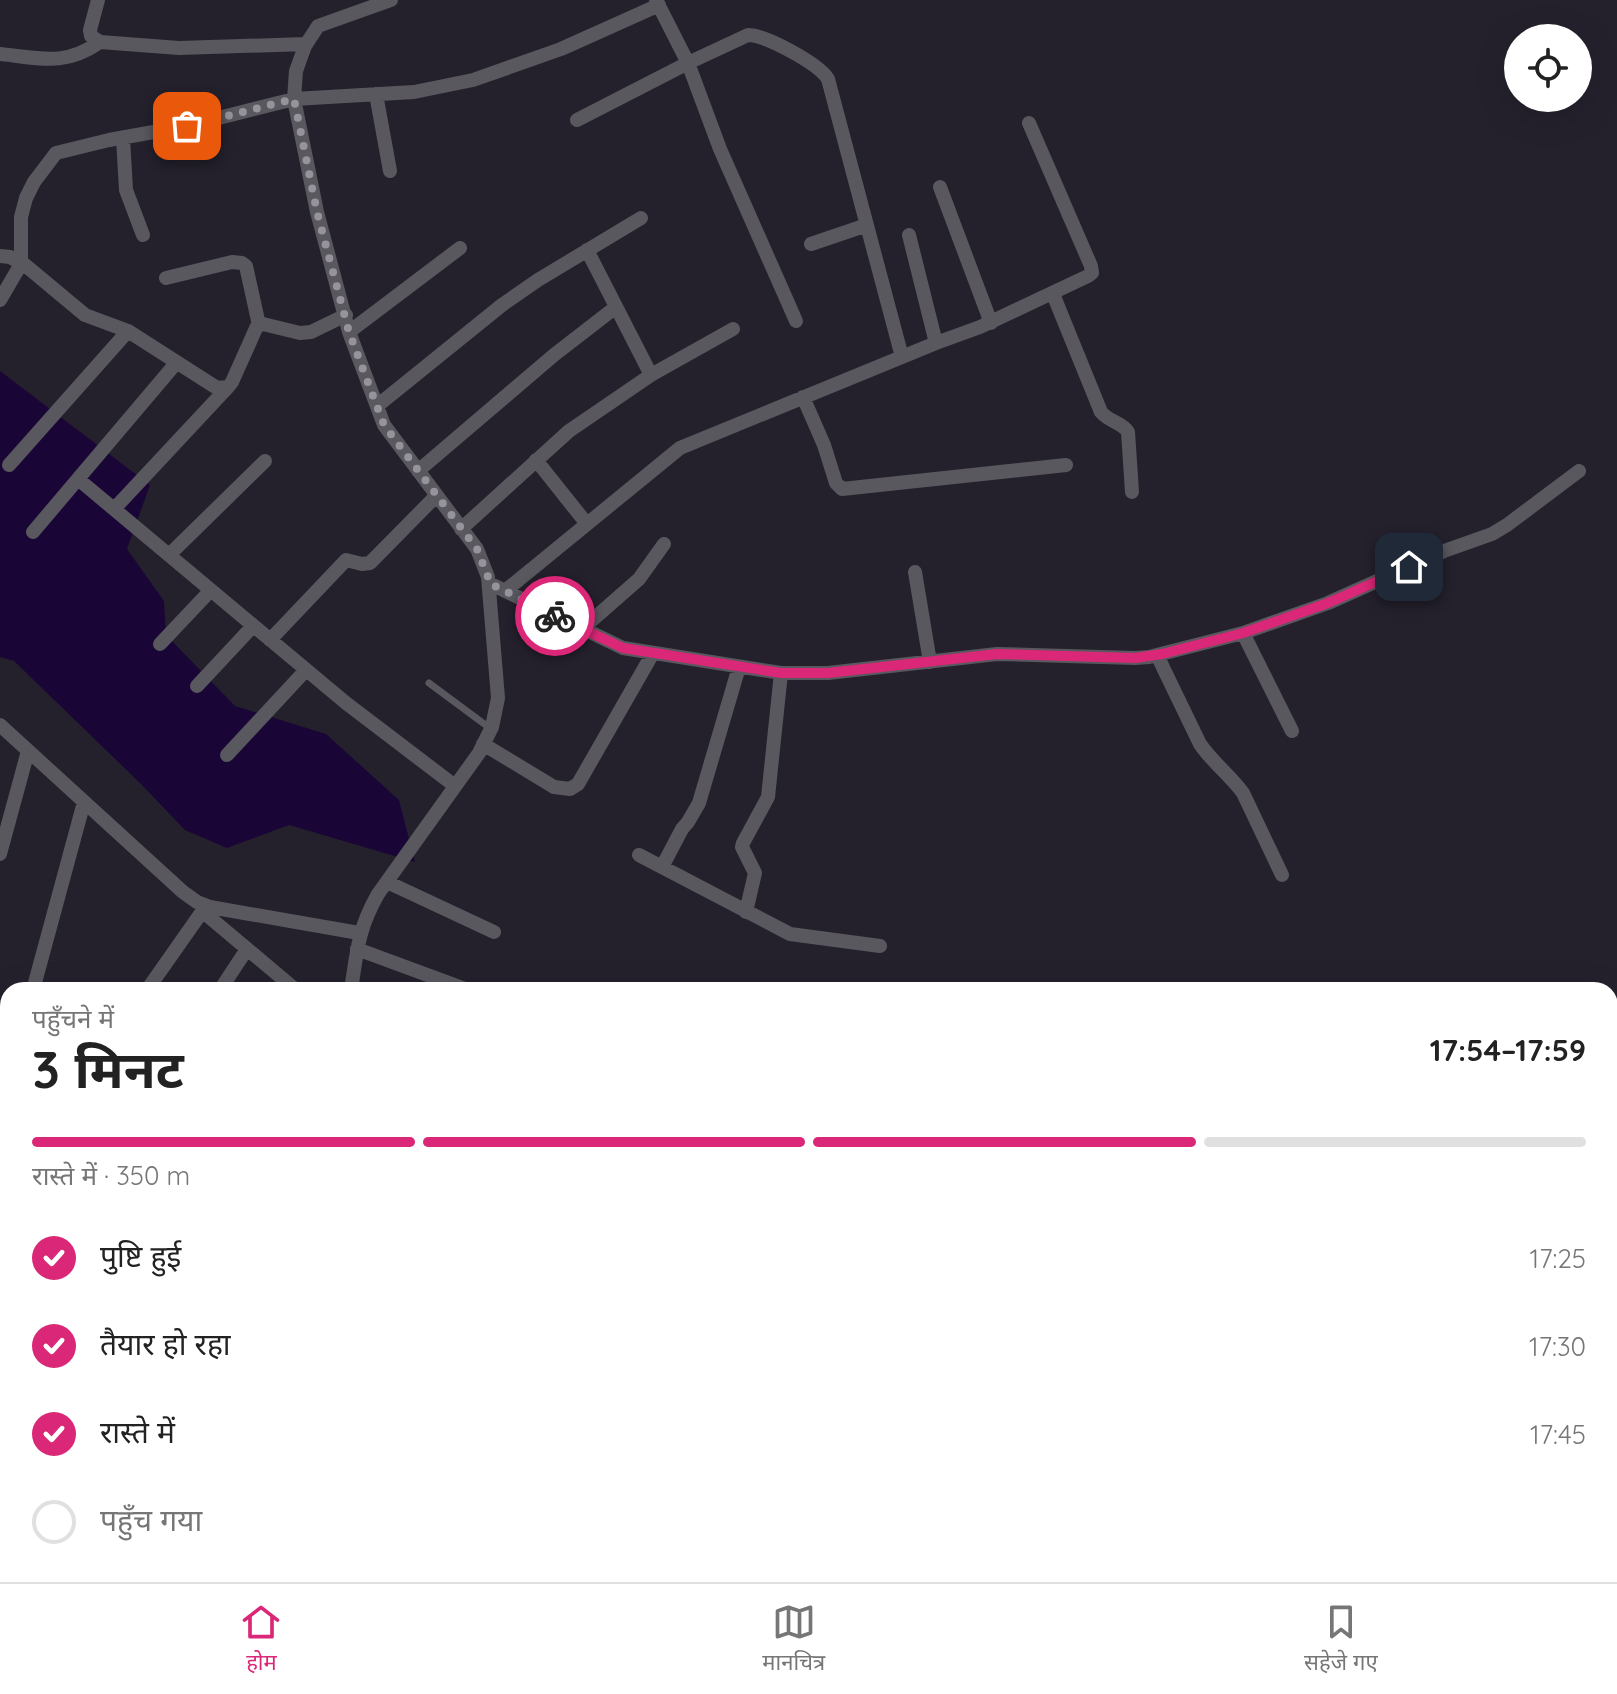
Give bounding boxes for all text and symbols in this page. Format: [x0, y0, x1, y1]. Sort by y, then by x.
map controls [1504, 24, 1592, 112]
button: locate [1504, 24, 1592, 112]
pin [153, 92, 221, 160]
icon: bag [165, 104, 209, 148]
pin [1375, 533, 1443, 601]
icon: home [1387, 545, 1431, 589]
courier [515, 576, 595, 656]
icon: bike [533, 594, 577, 638]
text: पहुँचने में [32, 1002, 114, 1035]
text: 17:54–17:59 [1430, 1031, 1586, 1069]
text: 3 मिनट [32, 1036, 184, 1101]
text: रास्ते में · 350 m [32, 1159, 190, 1192]
icon: check [32, 1236, 76, 1280]
text: पुष्टि हुई [100, 1237, 181, 1275]
text: 17:25 [1530, 1242, 1586, 1275]
icon: check [32, 1324, 76, 1368]
text: तैयार हो रहा [100, 1325, 231, 1363]
text: 17:30 [1529, 1330, 1586, 1363]
icon: check [32, 1412, 76, 1456]
text: रास्ते में [100, 1413, 175, 1451]
text: 17:45 [1530, 1418, 1586, 1451]
text: पहुँच गया [100, 1501, 202, 1539]
tab: होम [239, 1600, 283, 1679]
tab: मानचित्र [762, 1600, 825, 1679]
tab: सहेजे गए [1304, 1600, 1378, 1679]

